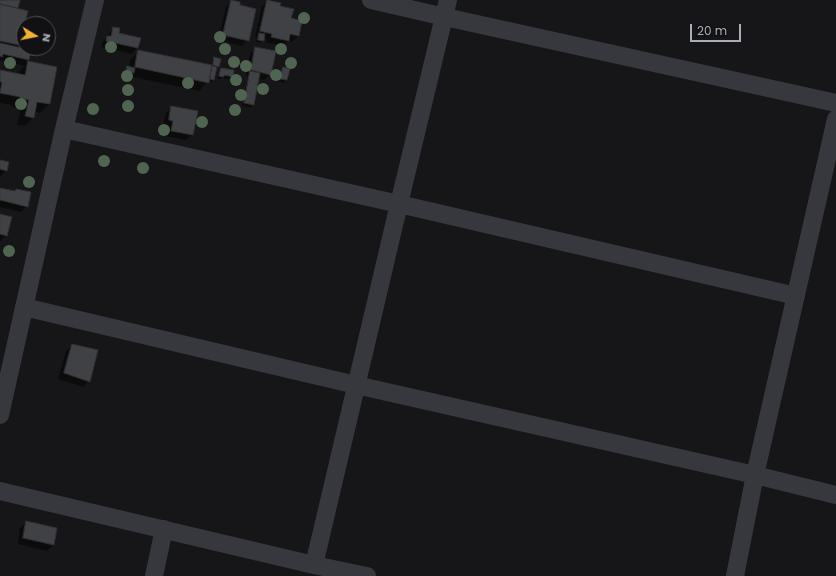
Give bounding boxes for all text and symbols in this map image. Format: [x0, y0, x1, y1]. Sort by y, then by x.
north arrow [16, 16, 56, 56]
scale bar [692, 16, 743, 42]
text: 20 m [697, 22, 727, 39]
text: N [38, 32, 55, 43]

